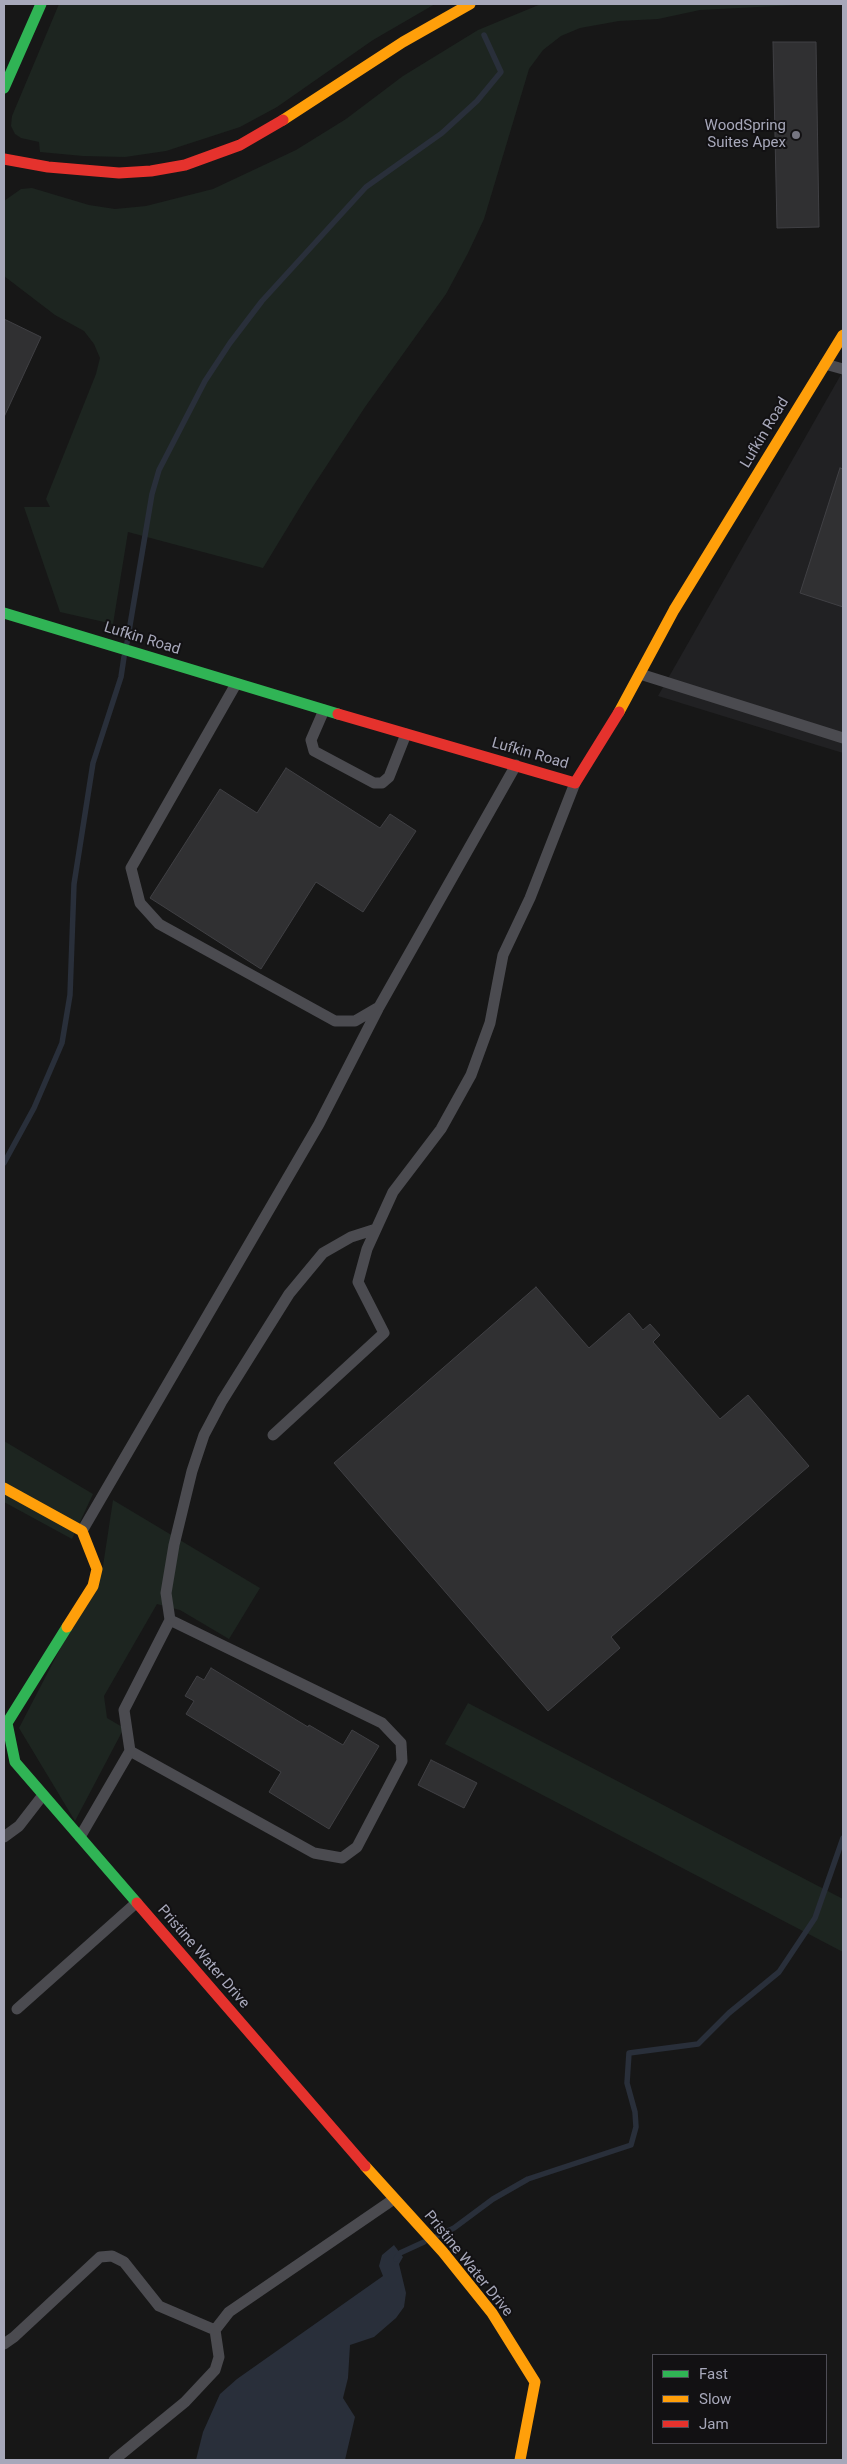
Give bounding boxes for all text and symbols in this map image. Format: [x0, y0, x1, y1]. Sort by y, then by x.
place label: WoodSpring Suites Apex [705, 117, 786, 152]
marker: WoodSpring Suites Apex [790, 129, 802, 141]
street label: Lufkin Road [737, 395, 793, 471]
street label: Lufkin Road [102, 619, 182, 659]
street label: Lufkin Road [490, 734, 570, 774]
street label: Pristine Water Drive [153, 1902, 253, 2012]
street label: Pristine Water Drive [420, 2207, 516, 2321]
legend [652, 2354, 827, 2444]
text: Fast [699, 2365, 728, 2383]
text: Slow [699, 2390, 731, 2408]
text: Jam [699, 2415, 729, 2433]

